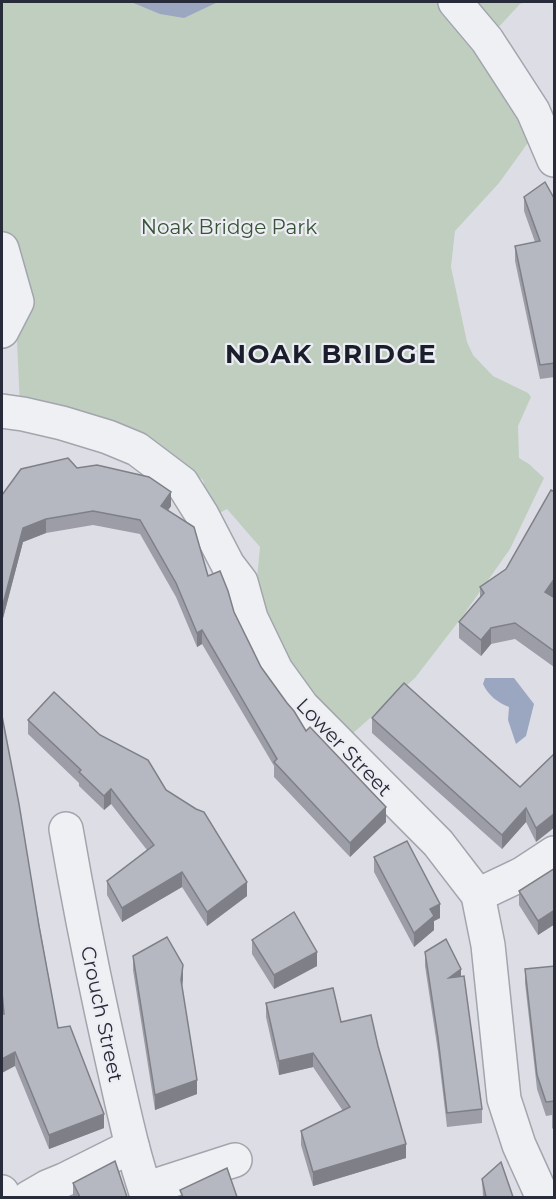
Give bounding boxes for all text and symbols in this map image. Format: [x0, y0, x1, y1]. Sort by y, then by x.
park label: Noak Bridge Park [141, 215, 317, 239]
district label: NOAK BRIDGE [225, 338, 437, 370]
street label: Lower Street [291, 693, 397, 801]
street label: Crouch Street [76, 944, 128, 1084]

